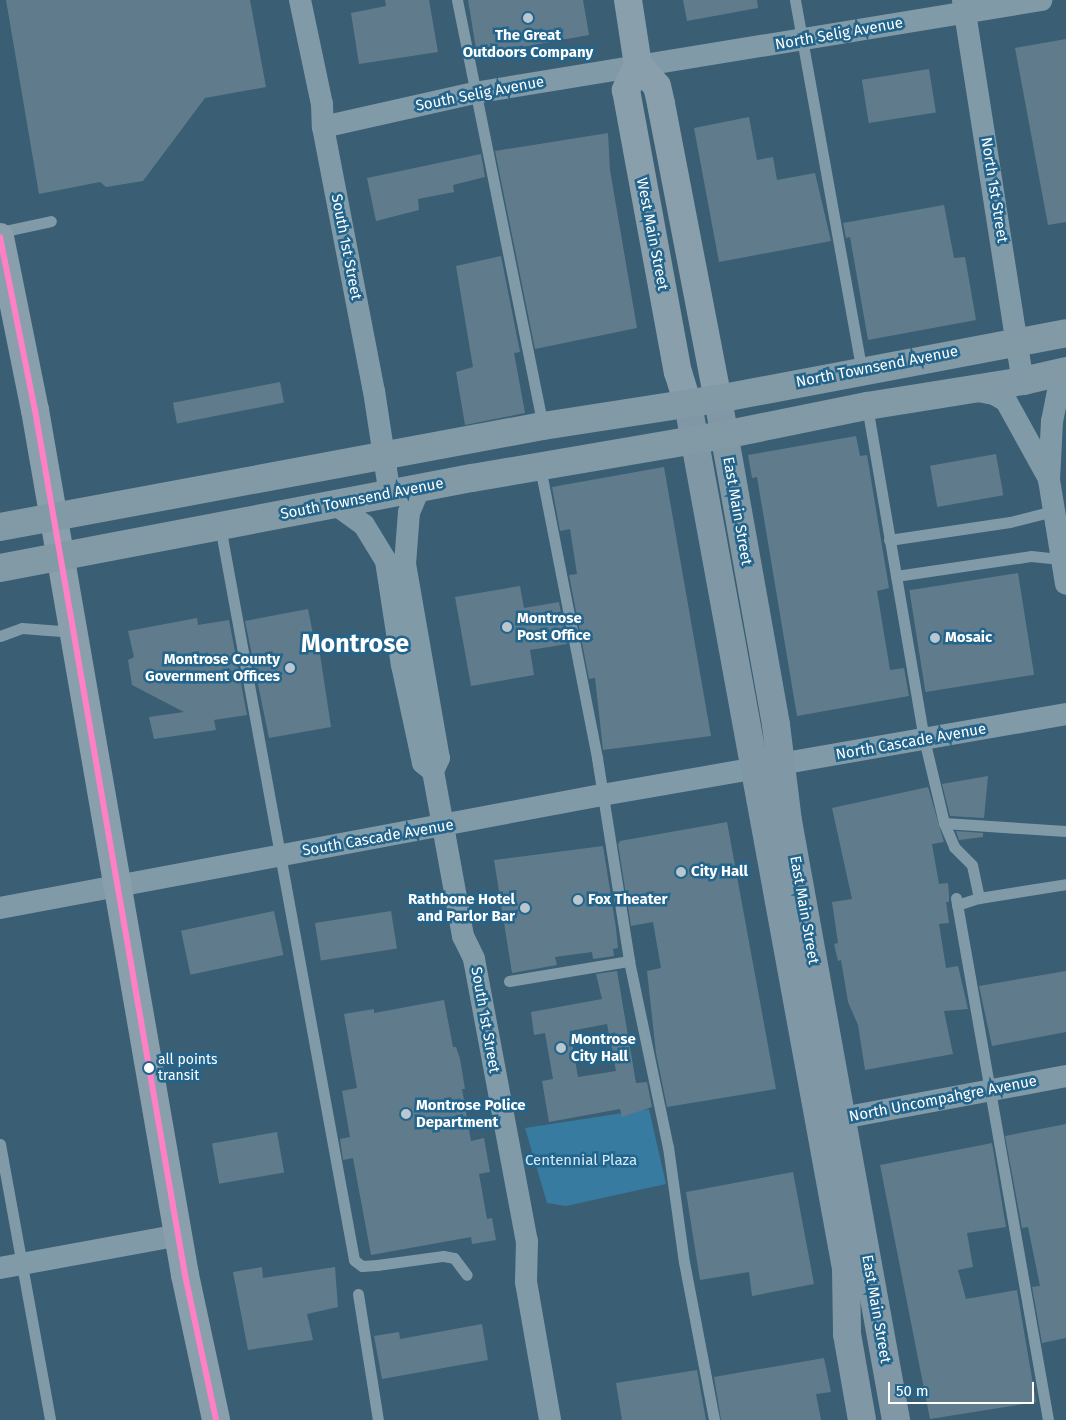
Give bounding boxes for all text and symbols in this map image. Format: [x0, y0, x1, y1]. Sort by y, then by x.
marker: The Great Outdoors Company [522, 12, 534, 24]
street label: North Selig Avenue [774, 14, 904, 54]
place label: The Great Outdoors Company [463, 26, 593, 61]
street label: South Selig Avenue [414, 73, 546, 115]
street label: North 1st Street [977, 136, 1011, 244]
street label: West Main Street [632, 176, 672, 292]
street label: South 1st Street [327, 193, 365, 301]
street label: North Townsend Avenue [794, 342, 960, 392]
street label: East Main Street [719, 455, 755, 567]
street label: South Townsend Avenue [279, 474, 445, 524]
place label: Montrose Post Office [517, 609, 591, 644]
marker: Montrose Post Office [501, 621, 513, 633]
district label: Montrose [301, 629, 409, 659]
place label: Mosaic [945, 629, 992, 647]
marker: Mosaic [929, 632, 941, 644]
place label: Montrose County Government Offices [145, 650, 280, 685]
marker: Montrose County Government Offices [284, 662, 296, 674]
street label: North Cascade Avenue [834, 720, 988, 764]
street label: South Cascade Avenue [301, 816, 455, 860]
street label: East Main Street [786, 854, 822, 966]
place label: City Hall [691, 863, 748, 881]
marker: City Hall [675, 866, 687, 878]
place label: Rathbone Hotel and Parlor Bar [408, 890, 515, 925]
place label: Fox Theater [588, 891, 667, 909]
marker: Fox Theater [572, 894, 584, 906]
marker: Rathbone Hotel and Parlor Bar [519, 902, 531, 914]
street label: South 1st Street [467, 966, 503, 1074]
place label: Montrose City Hall [571, 1030, 636, 1065]
marker: Montrose City Hall [555, 1042, 567, 1054]
place label: all points transit [158, 1052, 218, 1084]
marker: all points transit [144, 1063, 154, 1073]
street label: North Uncompahgre Avenue [848, 1072, 1038, 1126]
place label: Montrose Police Department [416, 1096, 526, 1131]
marker: Montrose Police Department [400, 1108, 412, 1120]
park label: Centennial Plaza [525, 1152, 637, 1170]
street label: East Main Street [858, 1253, 894, 1365]
scale bar [891, 1372, 1037, 1404]
text: 50 m [896, 1382, 929, 1400]

